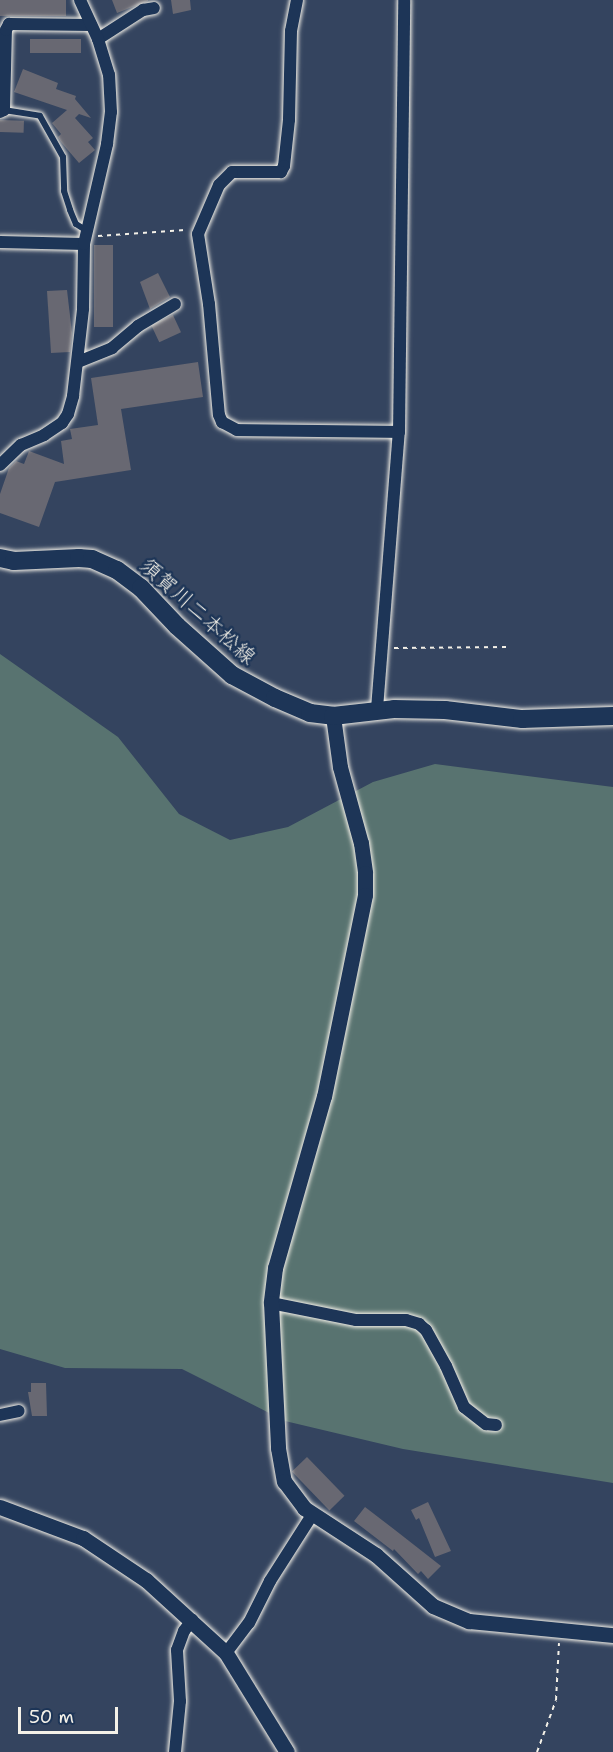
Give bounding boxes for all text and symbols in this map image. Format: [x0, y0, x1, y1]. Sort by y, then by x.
street label: 須賀川二本松線 [135, 552, 261, 670]
scale bar [21, 1695, 122, 1733]
text: 50 m [29, 1705, 74, 1729]

